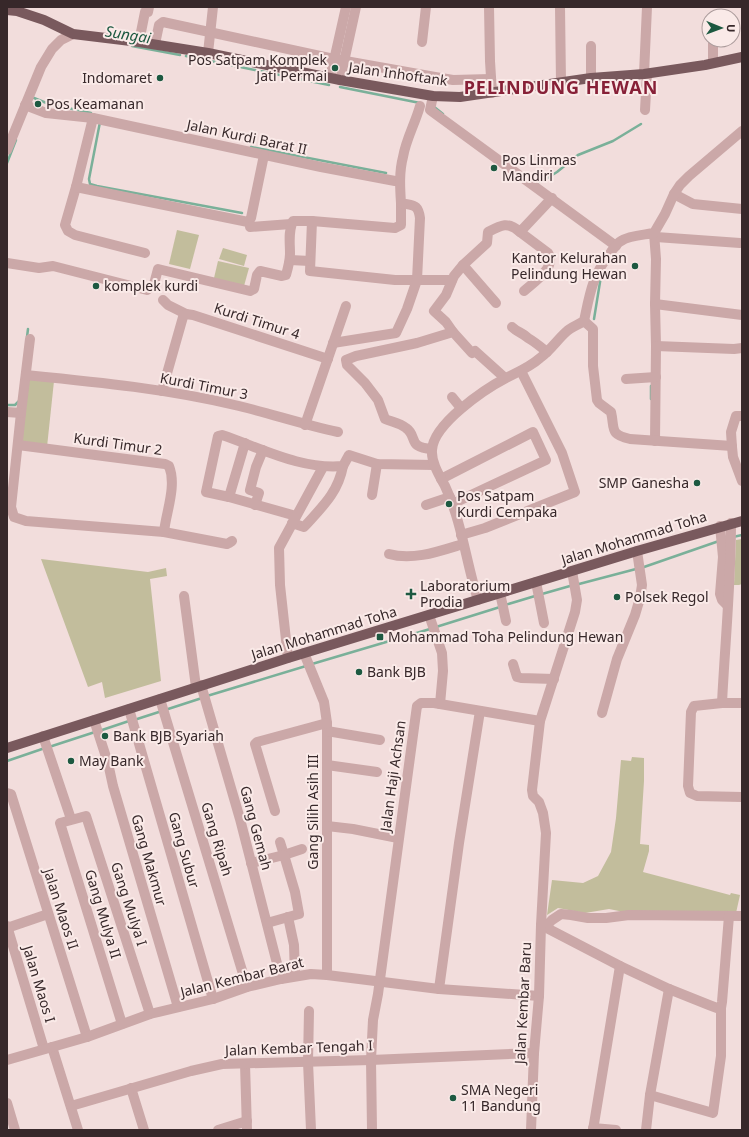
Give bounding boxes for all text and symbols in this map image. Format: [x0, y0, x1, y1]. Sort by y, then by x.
north arrow [701, 8, 741, 48]
water label: Sungai [104, 21, 154, 48]
text: U [724, 24, 739, 32]
place label: Pos Satpam Komplek Jati Permai [188, 50, 328, 85]
street label: Jalan Inhoftank [345, 57, 449, 90]
marker: Pos Satpam Komplek Jati Permai [330, 63, 340, 73]
place label: Indomaret [82, 68, 152, 87]
marker: Indomaret [155, 73, 165, 83]
district label: PELINDUNG HEWAN [464, 75, 658, 99]
place label: Pos Keamanan [46, 94, 144, 113]
marker: Pos Keamanan [33, 99, 43, 109]
street label: Jalan Kurdi Barat II [183, 114, 309, 159]
place label: Pos Linmas Mandiri [502, 150, 577, 185]
marker: Pos Linmas Mandiri [489, 163, 499, 173]
place label: Kantor Kelurahan Pelindung Hewan [511, 248, 627, 283]
marker: Kantor Kelurahan Pelindung Hewan [630, 261, 640, 271]
place label: komplek kurdi [104, 276, 198, 295]
marker: komplek kurdi [91, 281, 101, 291]
street label: Kurdi Timur 4 [212, 298, 303, 343]
street label: Kurdi Timur 3 [158, 368, 250, 403]
street label: Kurdi Timur 2 [73, 428, 164, 459]
place label: SMP Ganesha [599, 473, 689, 492]
marker: SMP Ganesha [692, 478, 702, 488]
place label: Pos Satpam Kurdi Cempaka [457, 486, 557, 521]
marker: Pos Satpam Kurdi Cempaka [444, 499, 454, 509]
street label: Jalan Mohammad Toha [557, 506, 709, 569]
place label: Laboratorium Prodia [420, 576, 510, 611]
place label: Polsek Regol [625, 587, 709, 606]
marker: Laboratorium Prodia [405, 588, 417, 600]
marker: Polsek Regol [612, 592, 622, 602]
street label: Jalan Mohammad Toha [247, 601, 399, 664]
place label: Mohammad Toha Pelindung Hewan [388, 627, 623, 646]
marker: Mohammad Toha Pelindung Hewan [375, 632, 385, 642]
place label: Bank BJB [367, 662, 426, 681]
marker: Bank BJB [354, 667, 364, 677]
street label: Jalan Haji Achsan [375, 719, 410, 835]
place label: Bank BJB Syariah [113, 726, 224, 745]
marker: Bank BJB Syariah [100, 731, 110, 741]
place label: May Bank [79, 751, 144, 770]
street label: Gang Silih Asih III [303, 754, 322, 870]
marker: May Bank [66, 756, 76, 766]
street label: Gang Gemah [236, 784, 277, 872]
street label: Gang Ripah [197, 800, 238, 878]
street label: Gang Subur [165, 810, 204, 890]
street label: Gang Makmur [127, 812, 172, 908]
street label: Gang Mulya I [107, 859, 152, 949]
street label: Jalan Maos II [39, 864, 84, 952]
street label: Gang Mulya II [81, 867, 126, 961]
street label: Jalan Maos I [18, 941, 60, 1025]
street label: Jalan Kembar Baru [510, 941, 535, 1067]
street label: Jalan Kembar Barat [176, 952, 305, 1001]
street label: Jalan Kembar Tengah I [223, 1035, 373, 1060]
place label: SMA Negeri 11 Bandung [461, 1080, 541, 1115]
marker: SMA Negeri 11 Bandung [448, 1093, 458, 1103]

